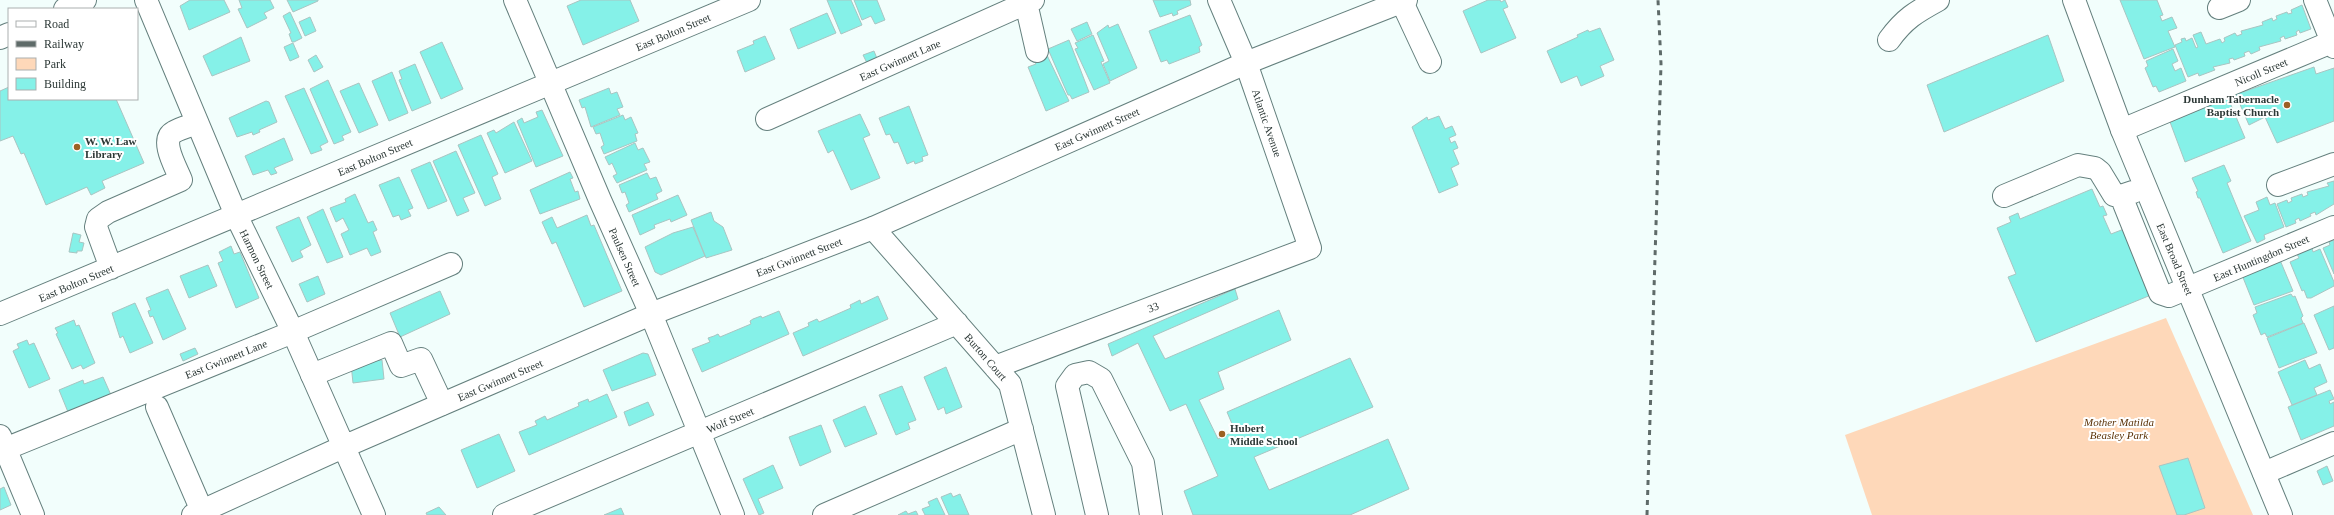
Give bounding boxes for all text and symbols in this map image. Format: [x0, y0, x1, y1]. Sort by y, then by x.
legend [8, 8, 138, 100]
street label: East Bolton Street [634, 11, 712, 53]
text: Road [44, 17, 69, 31]
text: Railway [44, 37, 84, 51]
street label: East Gwinnett Lane [858, 37, 942, 83]
street label: Nicoll Street [2233, 56, 2289, 88]
text: Park [44, 57, 66, 71]
text: Building [44, 77, 86, 91]
street label: Atlantic Avenue [1250, 87, 1284, 159]
place label: Dunham Tabernacle Baptist Church [2183, 93, 2279, 118]
marker: Dunham Tabernacle Baptist Church [2282, 100, 2292, 110]
street label: East Gwinnett Street [1053, 105, 1141, 153]
place label: W. W. Law Library [85, 135, 137, 160]
street label: East Bolton Street [336, 136, 414, 178]
marker: W. W. Law Library [72, 142, 82, 152]
street label: East Broad Street [2154, 221, 2196, 297]
street label: Paulsen Street [607, 226, 643, 288]
street label: Harmon Street [237, 227, 277, 291]
street label: East Huntingdon Street [2211, 232, 2311, 284]
street label: East Gwinnett Street [754, 235, 844, 279]
street label: East Bolton Street [37, 262, 115, 304]
street label: 33 [1146, 299, 1161, 315]
street label: Burton Court [962, 331, 1010, 383]
street label: East Gwinnett Lane [183, 337, 269, 381]
street label: East Gwinnett Street [456, 357, 544, 403]
street label: Wolf Street [705, 405, 755, 435]
park label: Mother Matilda Beasley Park [2083, 416, 2154, 441]
place label: Hubert Middle School [1230, 422, 1298, 447]
marker: Hubert Middle School [1217, 429, 1227, 439]

